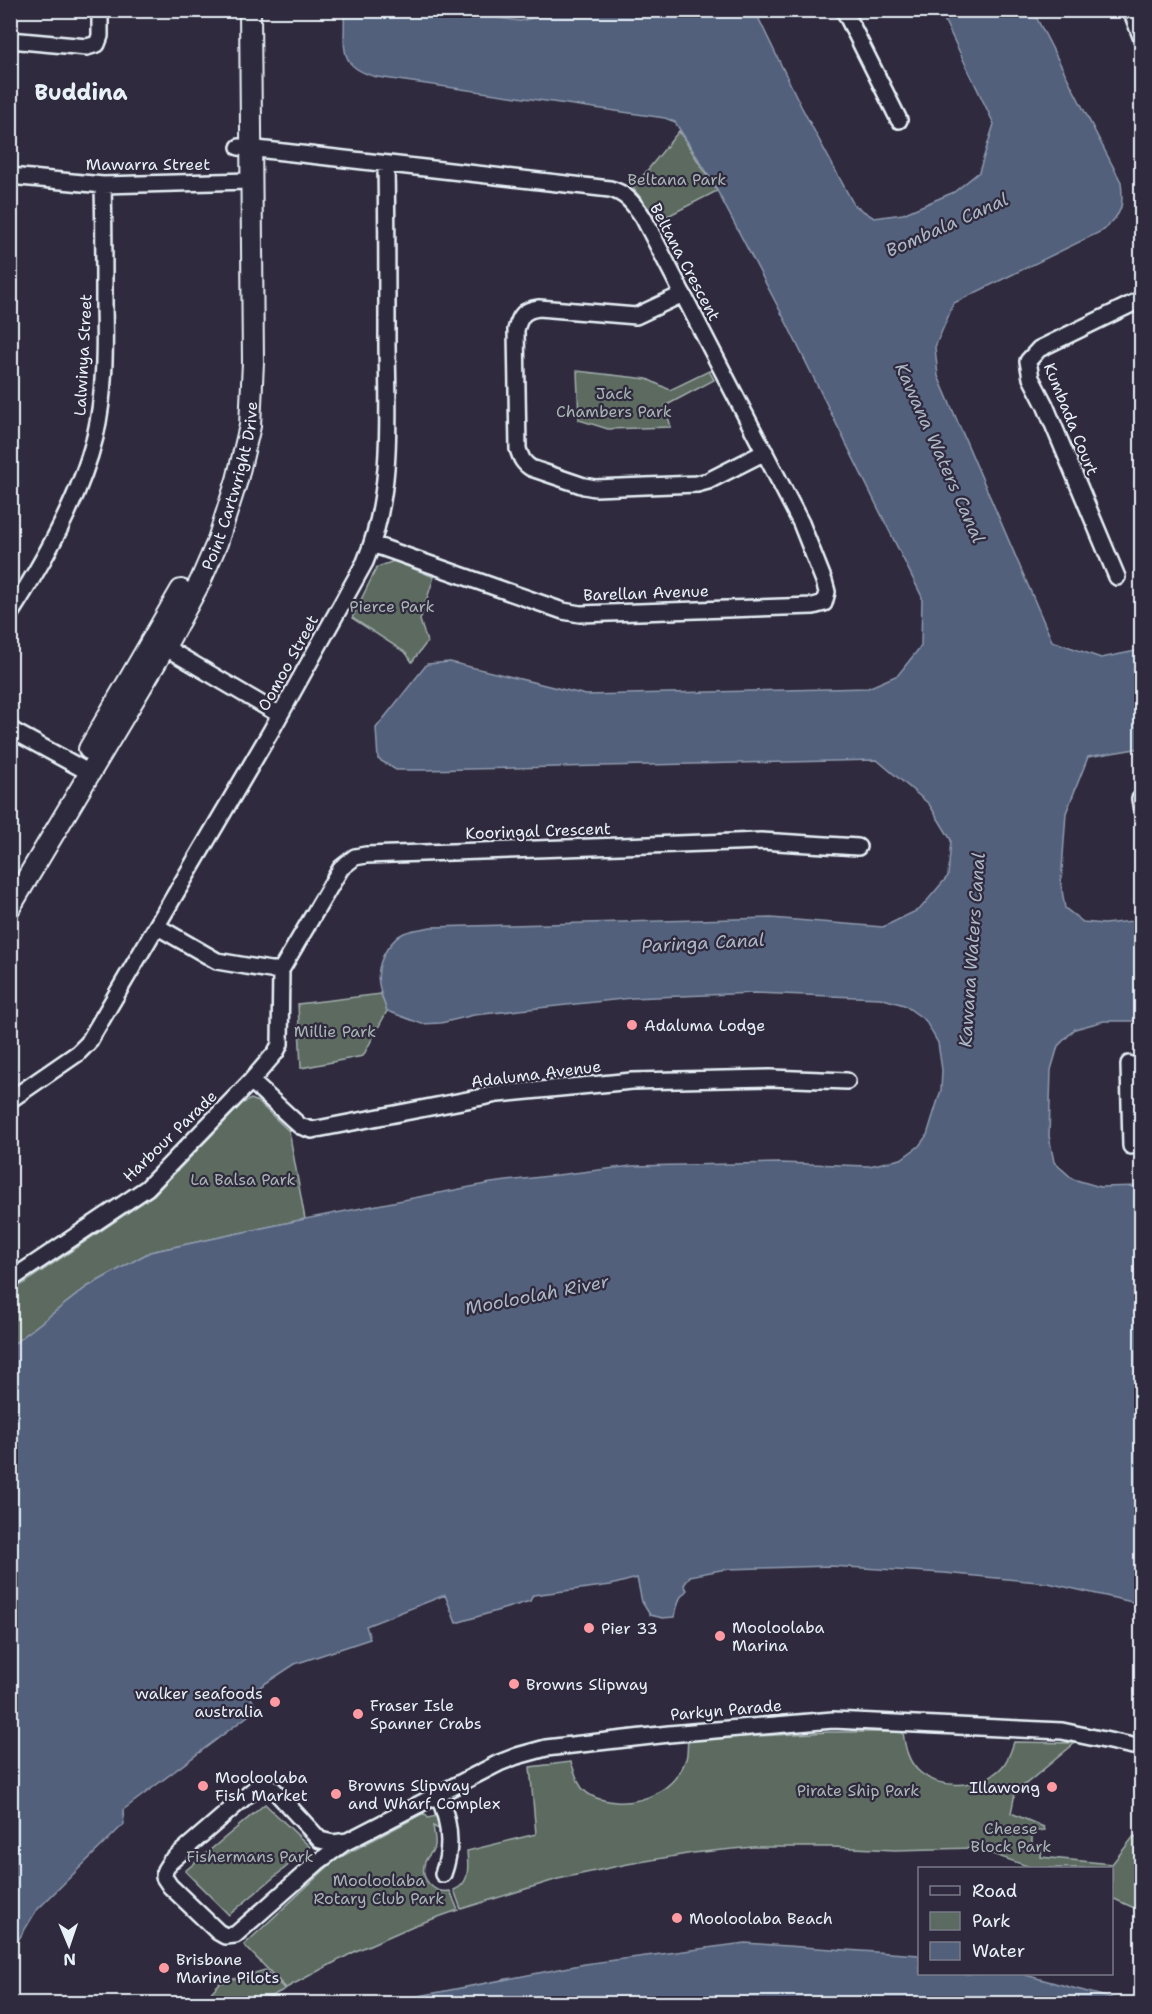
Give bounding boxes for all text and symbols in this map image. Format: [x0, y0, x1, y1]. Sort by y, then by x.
district label: Buddina [34, 78, 128, 107]
street label: Mawarra Street [86, 154, 210, 175]
park label: Beltana Park [628, 169, 726, 190]
water label: Bombala Canal [882, 187, 1012, 263]
street label: Beltana Crescent [645, 200, 725, 324]
street label: Lalwinya Street [69, 293, 97, 417]
water label: Kawana Waters Canal [889, 359, 991, 547]
street label: Kumbada Court [1039, 360, 1103, 478]
park label: Jack Chambers Park [556, 383, 672, 422]
street label: Point Cartwright Drive [196, 401, 262, 573]
street label: Barellan Avenue [583, 580, 709, 606]
park label: Pierce Park [349, 596, 435, 617]
street label: Oomoo Street [253, 611, 323, 715]
street label: Kooringal Crescent [465, 818, 611, 844]
water label: Kawana Waters Canal [953, 852, 991, 1048]
water label: Paringa Canal [641, 928, 765, 958]
place label: Adaluma Lodge [644, 1015, 765, 1036]
marker: Adaluma Lodge [625, 1018, 639, 1032]
park label: Millie Park [294, 1021, 376, 1042]
street label: Adaluma Avenue [470, 1056, 602, 1092]
street label: Harbour Parade [118, 1086, 222, 1186]
park label: La Balsa Park [190, 1169, 296, 1190]
water label: Mooloolah River [463, 1269, 612, 1321]
place label: Mooloolaba Marina [732, 1617, 825, 1656]
place label: Pier 33 [601, 1618, 658, 1639]
marker: Pier 33 [582, 1621, 596, 1635]
marker: Mooloolaba Marina [713, 1629, 727, 1643]
place label: Browns Slipway [526, 1674, 648, 1695]
marker: Browns Slipway [507, 1677, 521, 1691]
place label: walker seafoods australia [135, 1683, 263, 1722]
marker: walker seafoods australia [268, 1695, 282, 1709]
place label: Fraser Isle Spanner Crabs [370, 1695, 482, 1734]
street label: Parkyn Parade [669, 1695, 783, 1725]
marker: Fraser Isle Spanner Crabs [351, 1707, 365, 1721]
place label: Mooloolaba Fish Market [215, 1767, 308, 1806]
place label: Browns Slipway and Wharf Complex [348, 1775, 500, 1814]
place label: Illawong [969, 1777, 1040, 1798]
marker: Mooloolaba Fish Market [196, 1779, 210, 1793]
park label: Pirate Ship Park [797, 1780, 919, 1801]
marker: Illawong [1045, 1780, 1059, 1794]
marker: Browns Slipway and Wharf Complex [329, 1787, 343, 1801]
park label: Cheese Block Park [971, 1818, 1051, 1857]
park label: Fishermans Park [186, 1846, 314, 1867]
legend [918, 1867, 1113, 1975]
park label: Mooloolaba Rotary Club Park [314, 1870, 444, 1909]
text: Road [972, 1879, 1017, 1903]
place label: Mooloolaba Beach [689, 1908, 833, 1929]
text: Park [972, 1909, 1011, 1933]
marker: Mooloolaba Beach [670, 1911, 684, 1925]
north arrow [39, 1915, 99, 1975]
text: Water [972, 1939, 1025, 1963]
text: N [63, 1949, 76, 1970]
place label: Brisbane Marine Pilots [176, 1949, 279, 1988]
marker: Brisbane Marine Pilots [157, 1961, 171, 1975]

